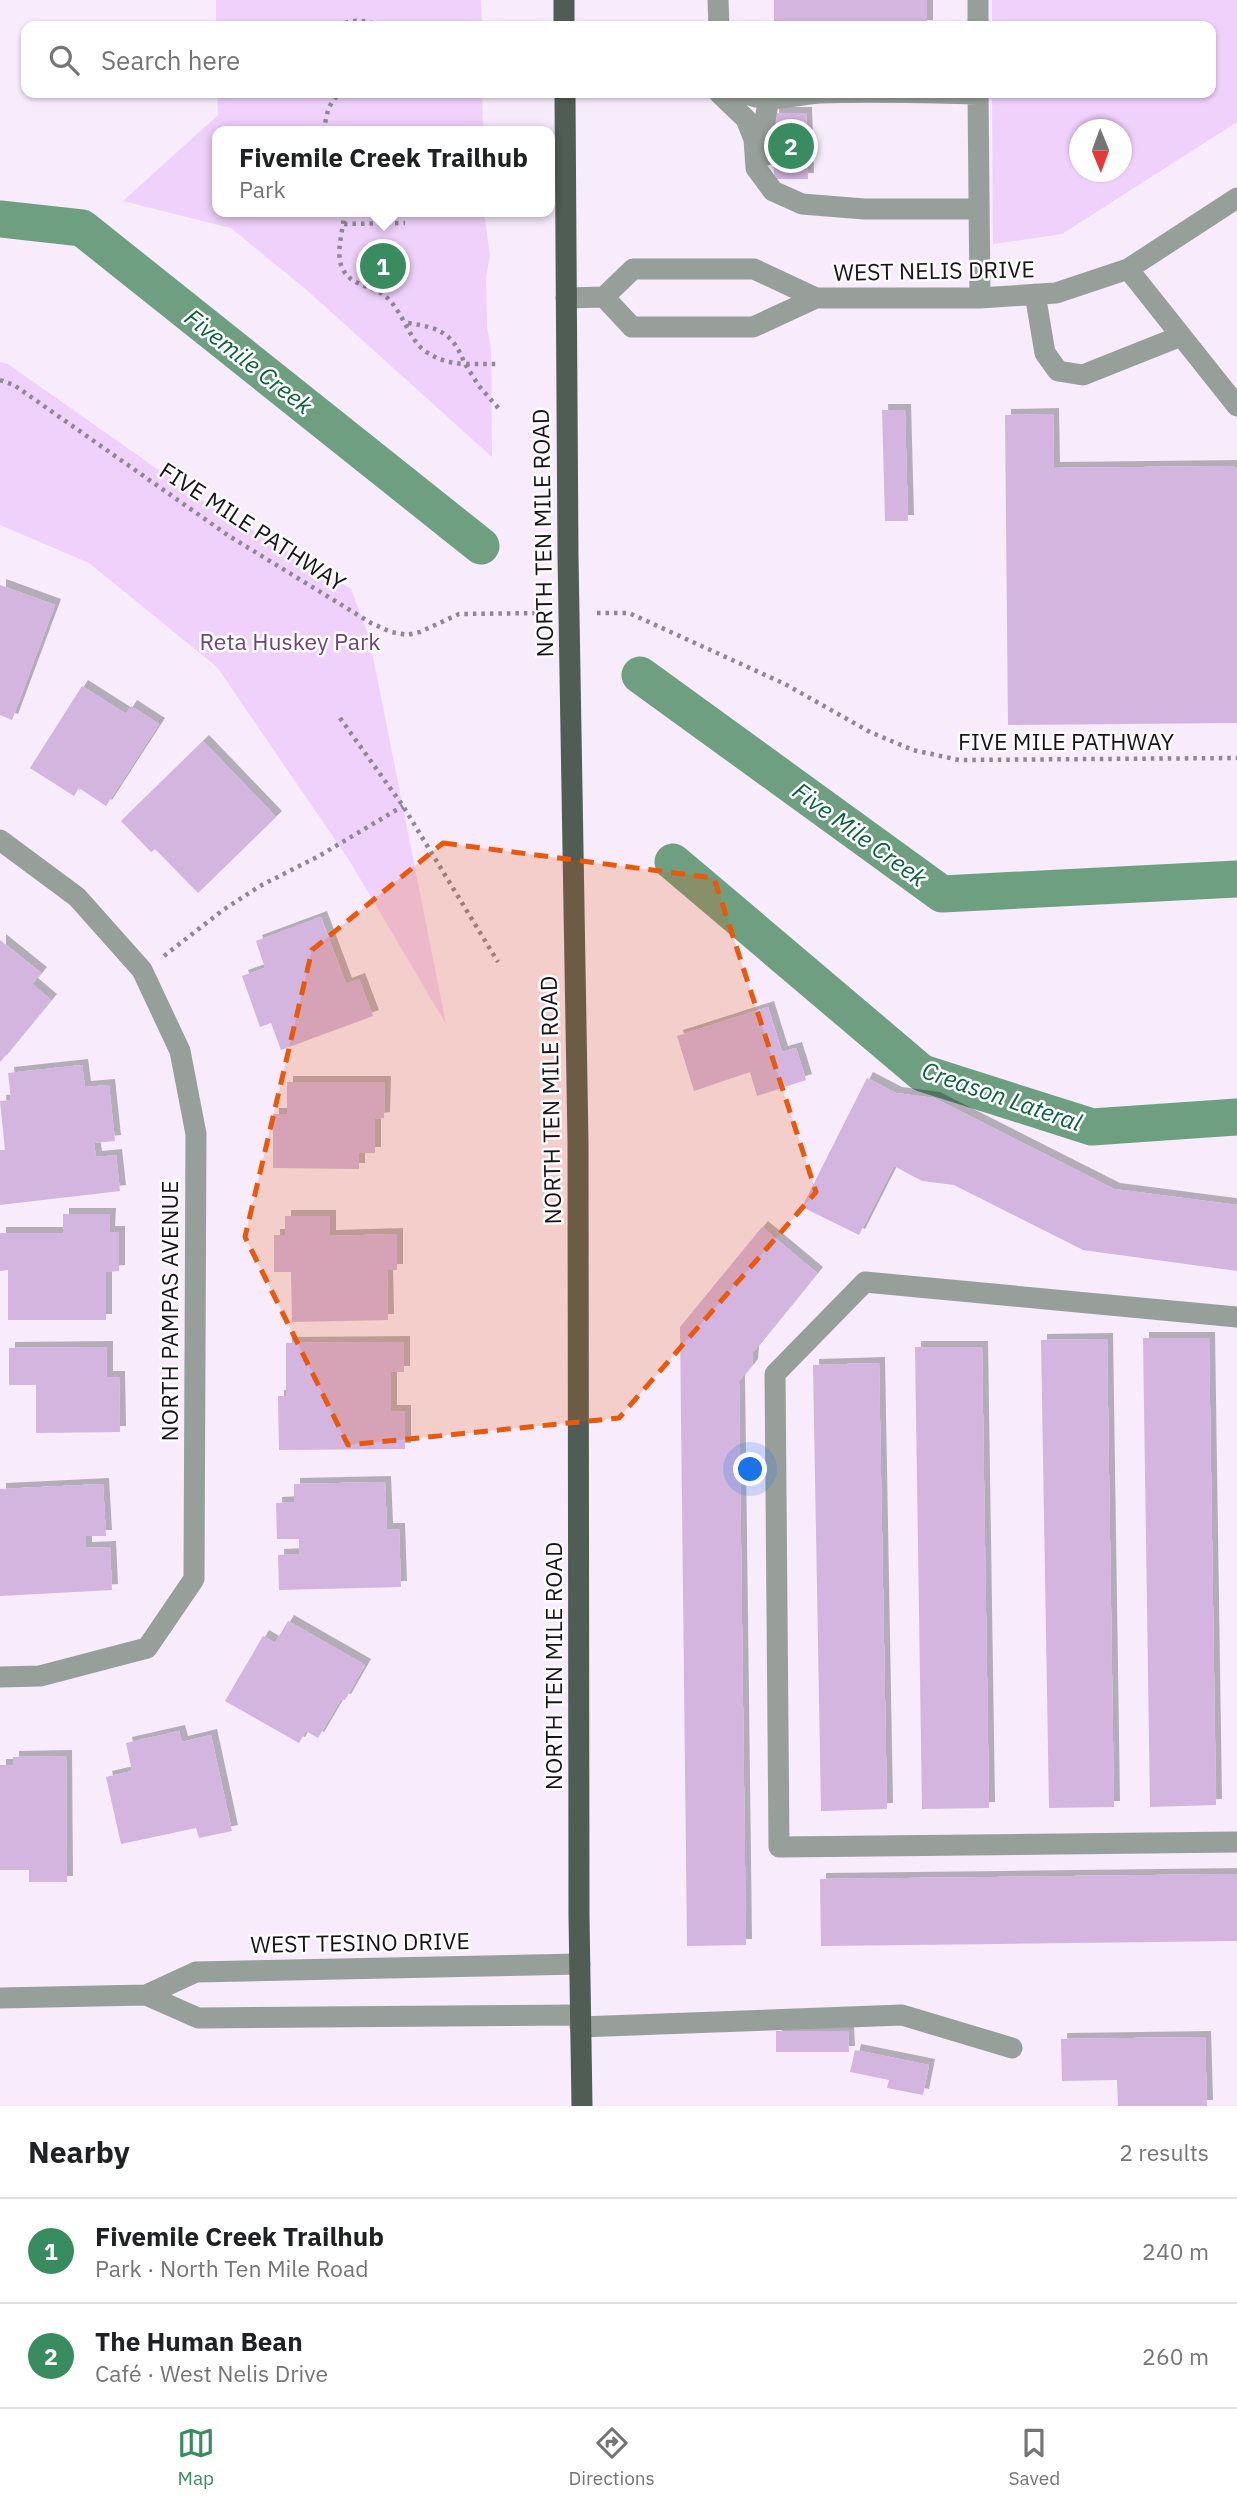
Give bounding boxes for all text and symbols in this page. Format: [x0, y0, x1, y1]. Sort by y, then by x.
search box [21, 21, 1216, 98]
icon: search [45, 41, 83, 79]
text: Search here [101, 43, 240, 77]
north arrow [1069, 119, 1132, 182]
pin: 2 [768, 120, 814, 172]
popup [212, 126, 555, 217]
text: Fivemile Creek Trailhub [239, 140, 528, 174]
text: Park [239, 174, 286, 204]
pin: 1 [360, 240, 406, 292]
street label: WEST NELIS DRIVE [833, 253, 1035, 287]
water label: Fivemile Creek [178, 301, 320, 421]
street label: NORTH TEN MILE ROAD [525, 408, 559, 658]
street label: FIVE MILE PATHWAY [154, 455, 352, 598]
park label: Reta Huskey Park [199, 626, 381, 656]
street label: FIVE MILE PATHWAY [958, 726, 1174, 756]
water label: Five Mile Creek [787, 775, 934, 894]
street label: NORTH TEN MILE ROAD [533, 975, 567, 1225]
water label: Creason Lateral [918, 1054, 1087, 1139]
street label: NORTH PAMPAS AVENUE [154, 1181, 184, 1441]
your location [733, 1452, 767, 1486]
street label: NORTH TEN MILE ROAD [538, 1542, 568, 1790]
street label: WEST TESINO DRIVE [250, 1925, 470, 1959]
text: Nearby [28, 2132, 130, 2171]
text: 2 results [1119, 2137, 1209, 2167]
text: Fivemile Creek Trailhub [95, 2219, 384, 2253]
text: 1 [44, 2236, 58, 2266]
text: 240 m [1142, 2236, 1209, 2266]
text: Park · North Ten Mile Road [95, 2253, 369, 2283]
text: The Human Bean [95, 2324, 303, 2358]
text: 2 [44, 2341, 58, 2371]
text: 260 m [1142, 2341, 1209, 2371]
text: Café · West Nelis Drive [95, 2358, 328, 2388]
tab: Map [177, 2424, 215, 2490]
tab: Directions [568, 2424, 655, 2490]
tab: Saved [1009, 2424, 1060, 2490]

